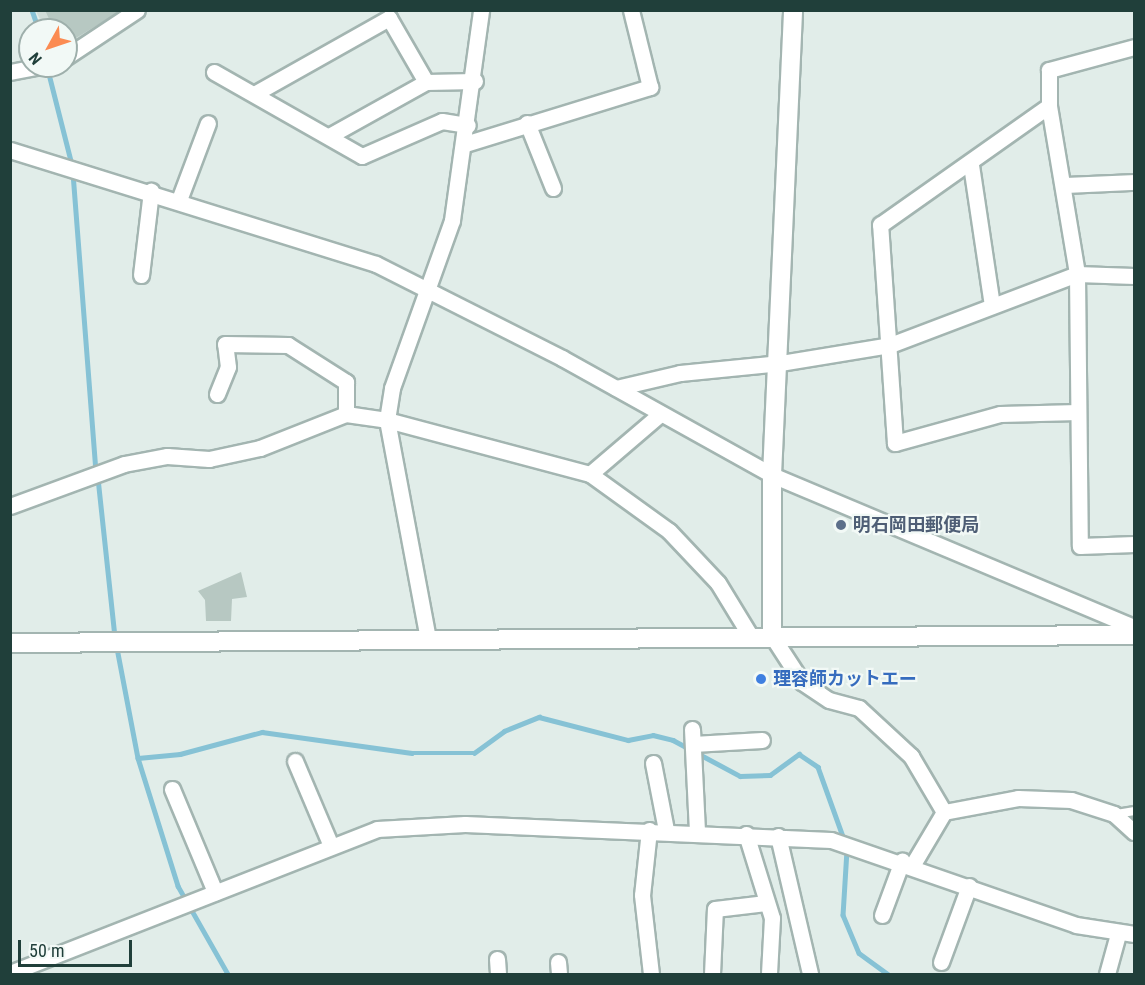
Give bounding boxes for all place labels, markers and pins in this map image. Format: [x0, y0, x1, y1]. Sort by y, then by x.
place label: 明石岡田郵便局 [853, 514, 979, 536]
marker: 明石岡田郵便局 [834, 518, 848, 532]
place label: 理容師カットエー [773, 668, 917, 690]
marker: 理容師カットエー [754, 672, 768, 686]

